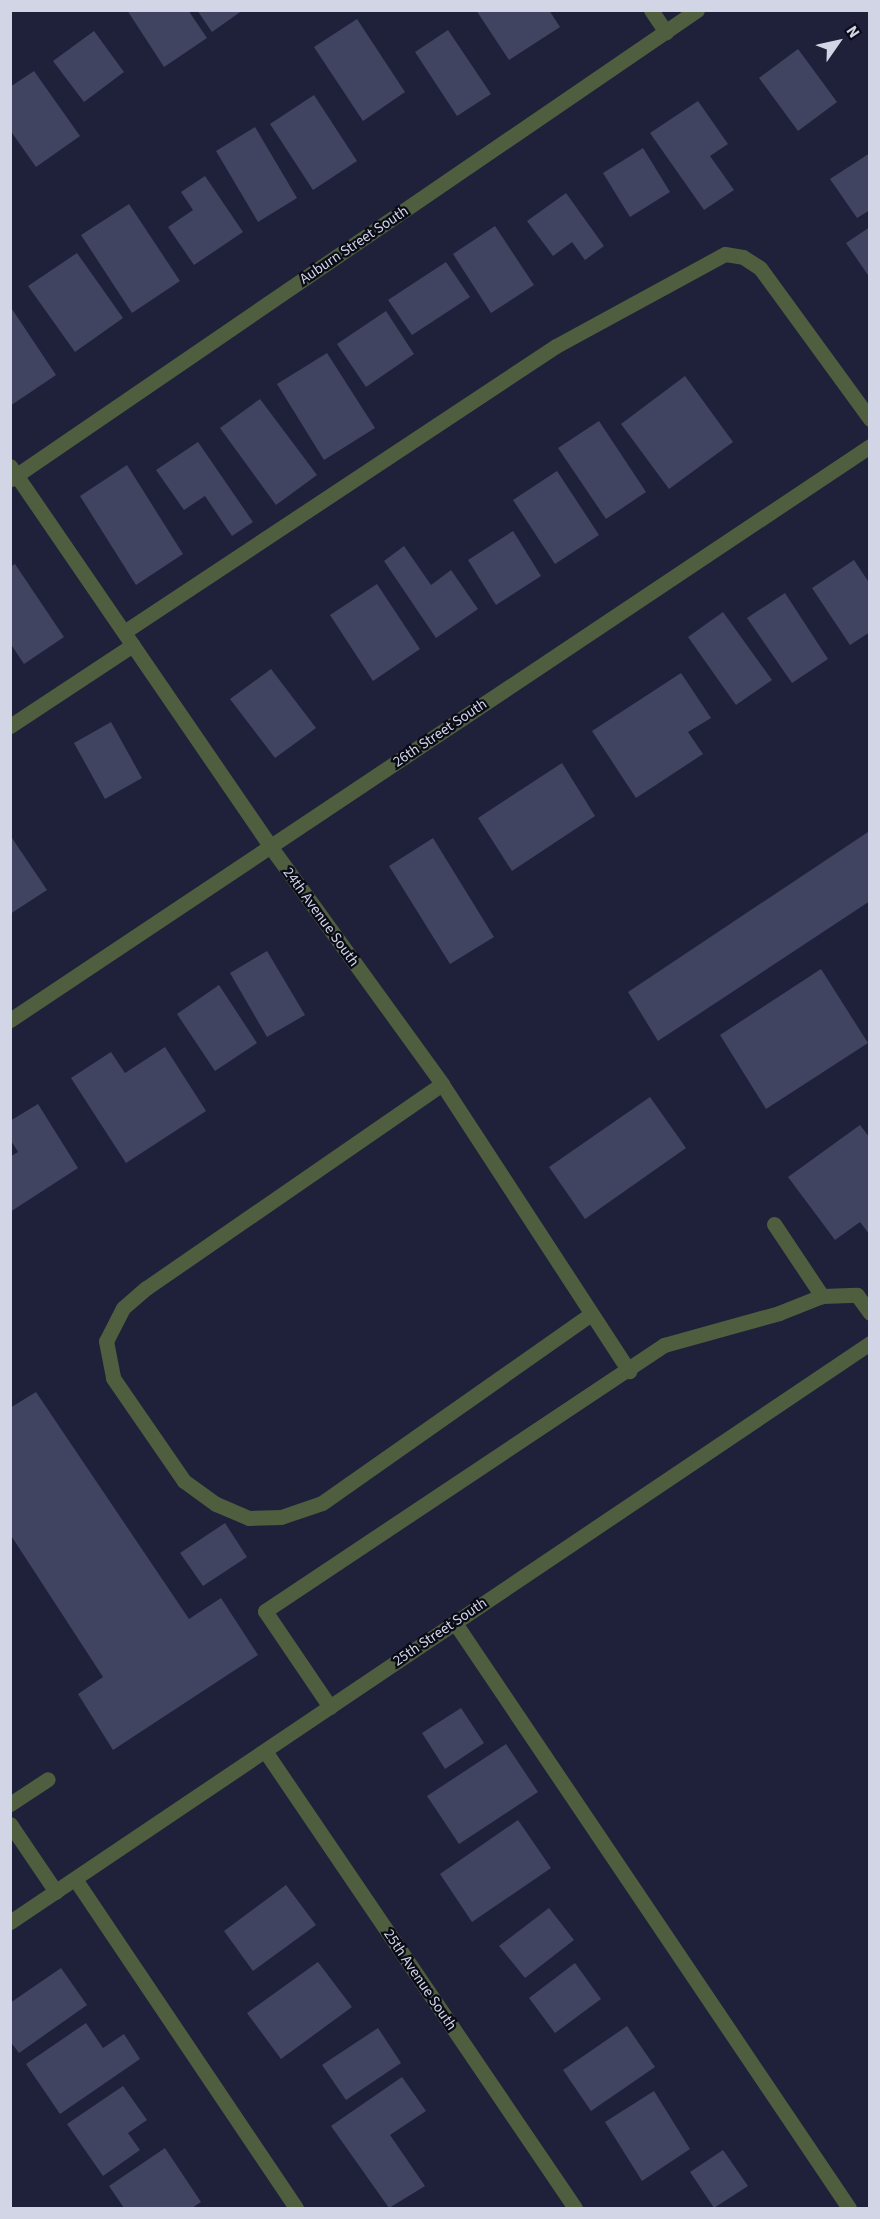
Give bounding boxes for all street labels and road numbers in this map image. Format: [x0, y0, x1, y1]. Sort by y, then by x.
street label: Auburn Street South [296, 202, 412, 288]
street label: 26th Street South [390, 695, 490, 771]
street label: 24th Avenue South [279, 864, 363, 970]
street label: 25th Street South [390, 1594, 490, 1670]
street label: 25th Avenue South [380, 1926, 460, 2034]

